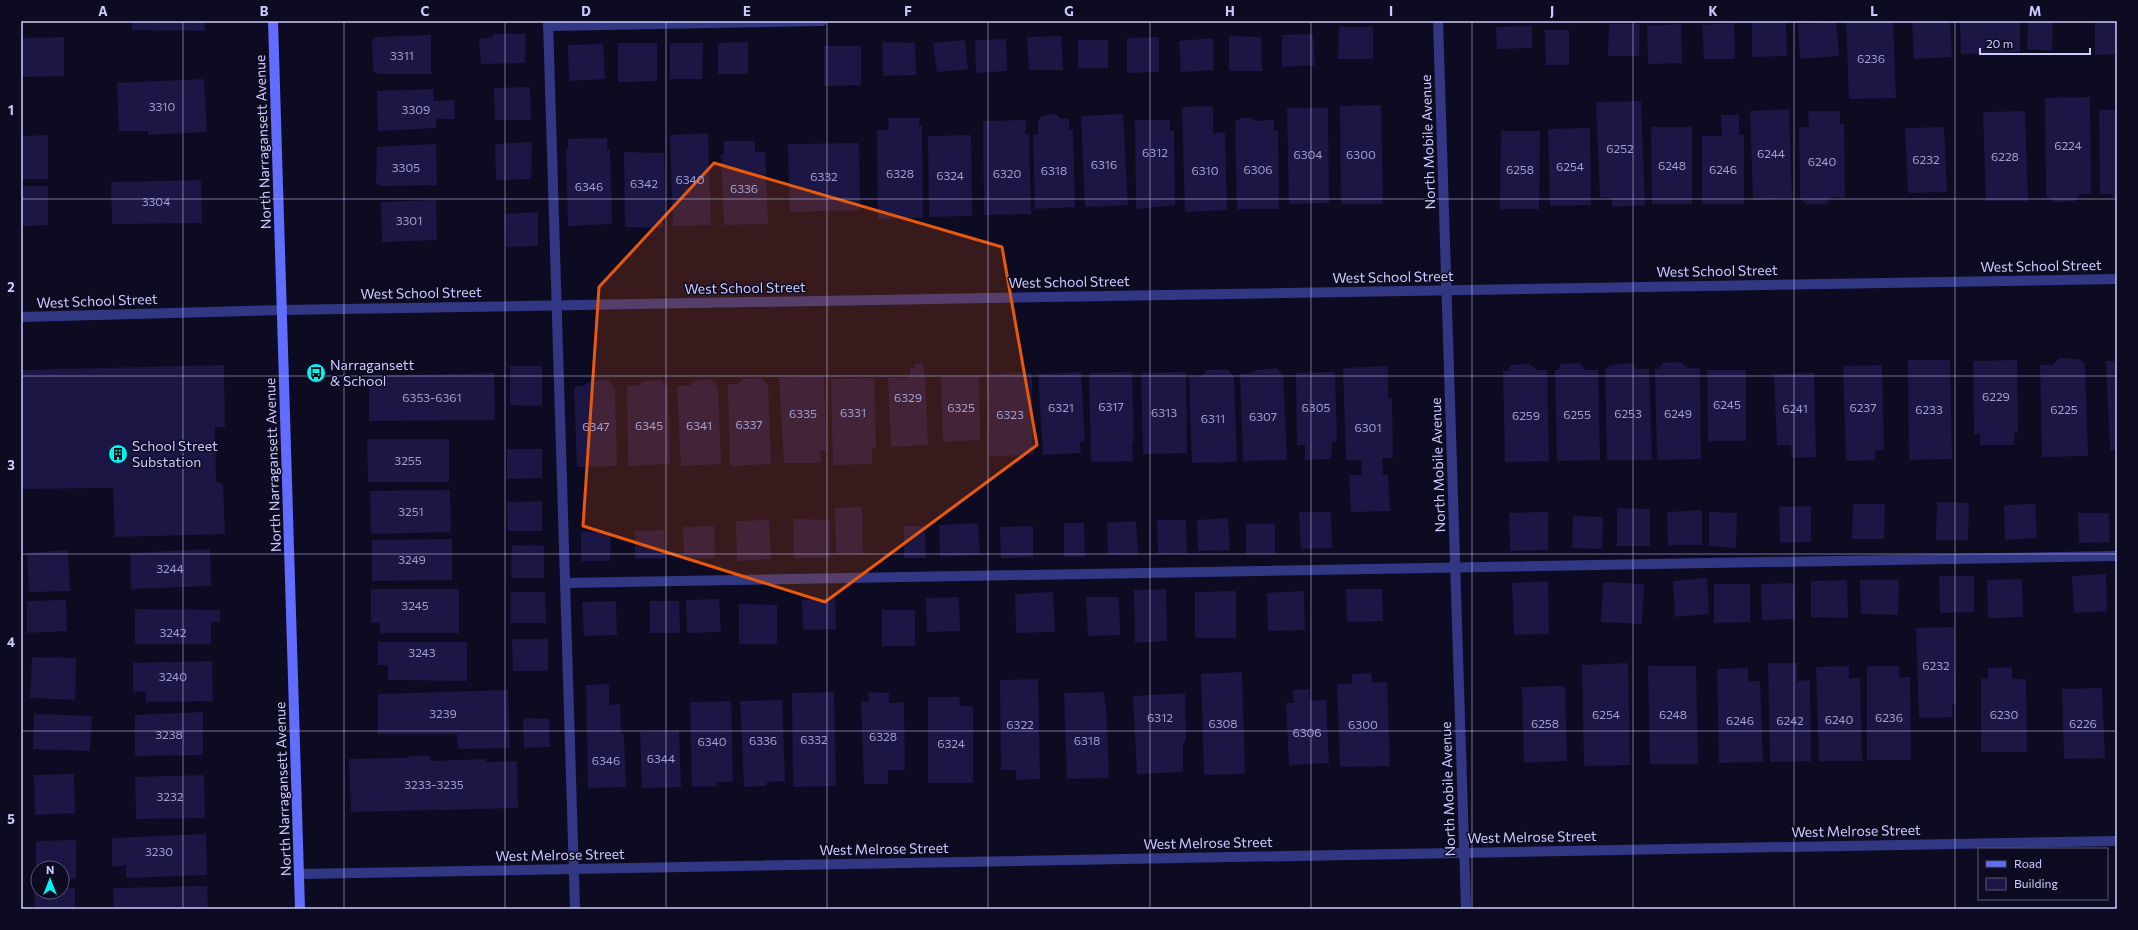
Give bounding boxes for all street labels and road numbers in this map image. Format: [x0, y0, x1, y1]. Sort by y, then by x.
street label: North Narragansett Avenue [251, 55, 274, 230]
street label: North Mobile Avenue [1417, 74, 1438, 210]
street label: West School Street [1980, 256, 2102, 275]
street label: West School Street [1656, 261, 1778, 280]
street label: West School Street [1332, 267, 1454, 286]
street label: West School Street [1008, 272, 1130, 291]
street label: West School Street [684, 278, 806, 297]
street label: West School Street [360, 283, 482, 302]
street label: West School Street [36, 290, 158, 311]
street label: North Narragansett Avenue [261, 378, 284, 553]
street label: North Mobile Avenue [1427, 397, 1448, 533]
street label: North Narragansett Avenue [271, 702, 294, 877]
street label: North Mobile Avenue [1437, 721, 1458, 857]
street label: West Melrose Street [1791, 821, 1921, 840]
street label: West Melrose Street [1467, 827, 1597, 846]
street label: West Melrose Street [1143, 833, 1273, 852]
street label: West Melrose Street [819, 839, 949, 858]
street label: West Melrose Street [495, 845, 625, 864]

